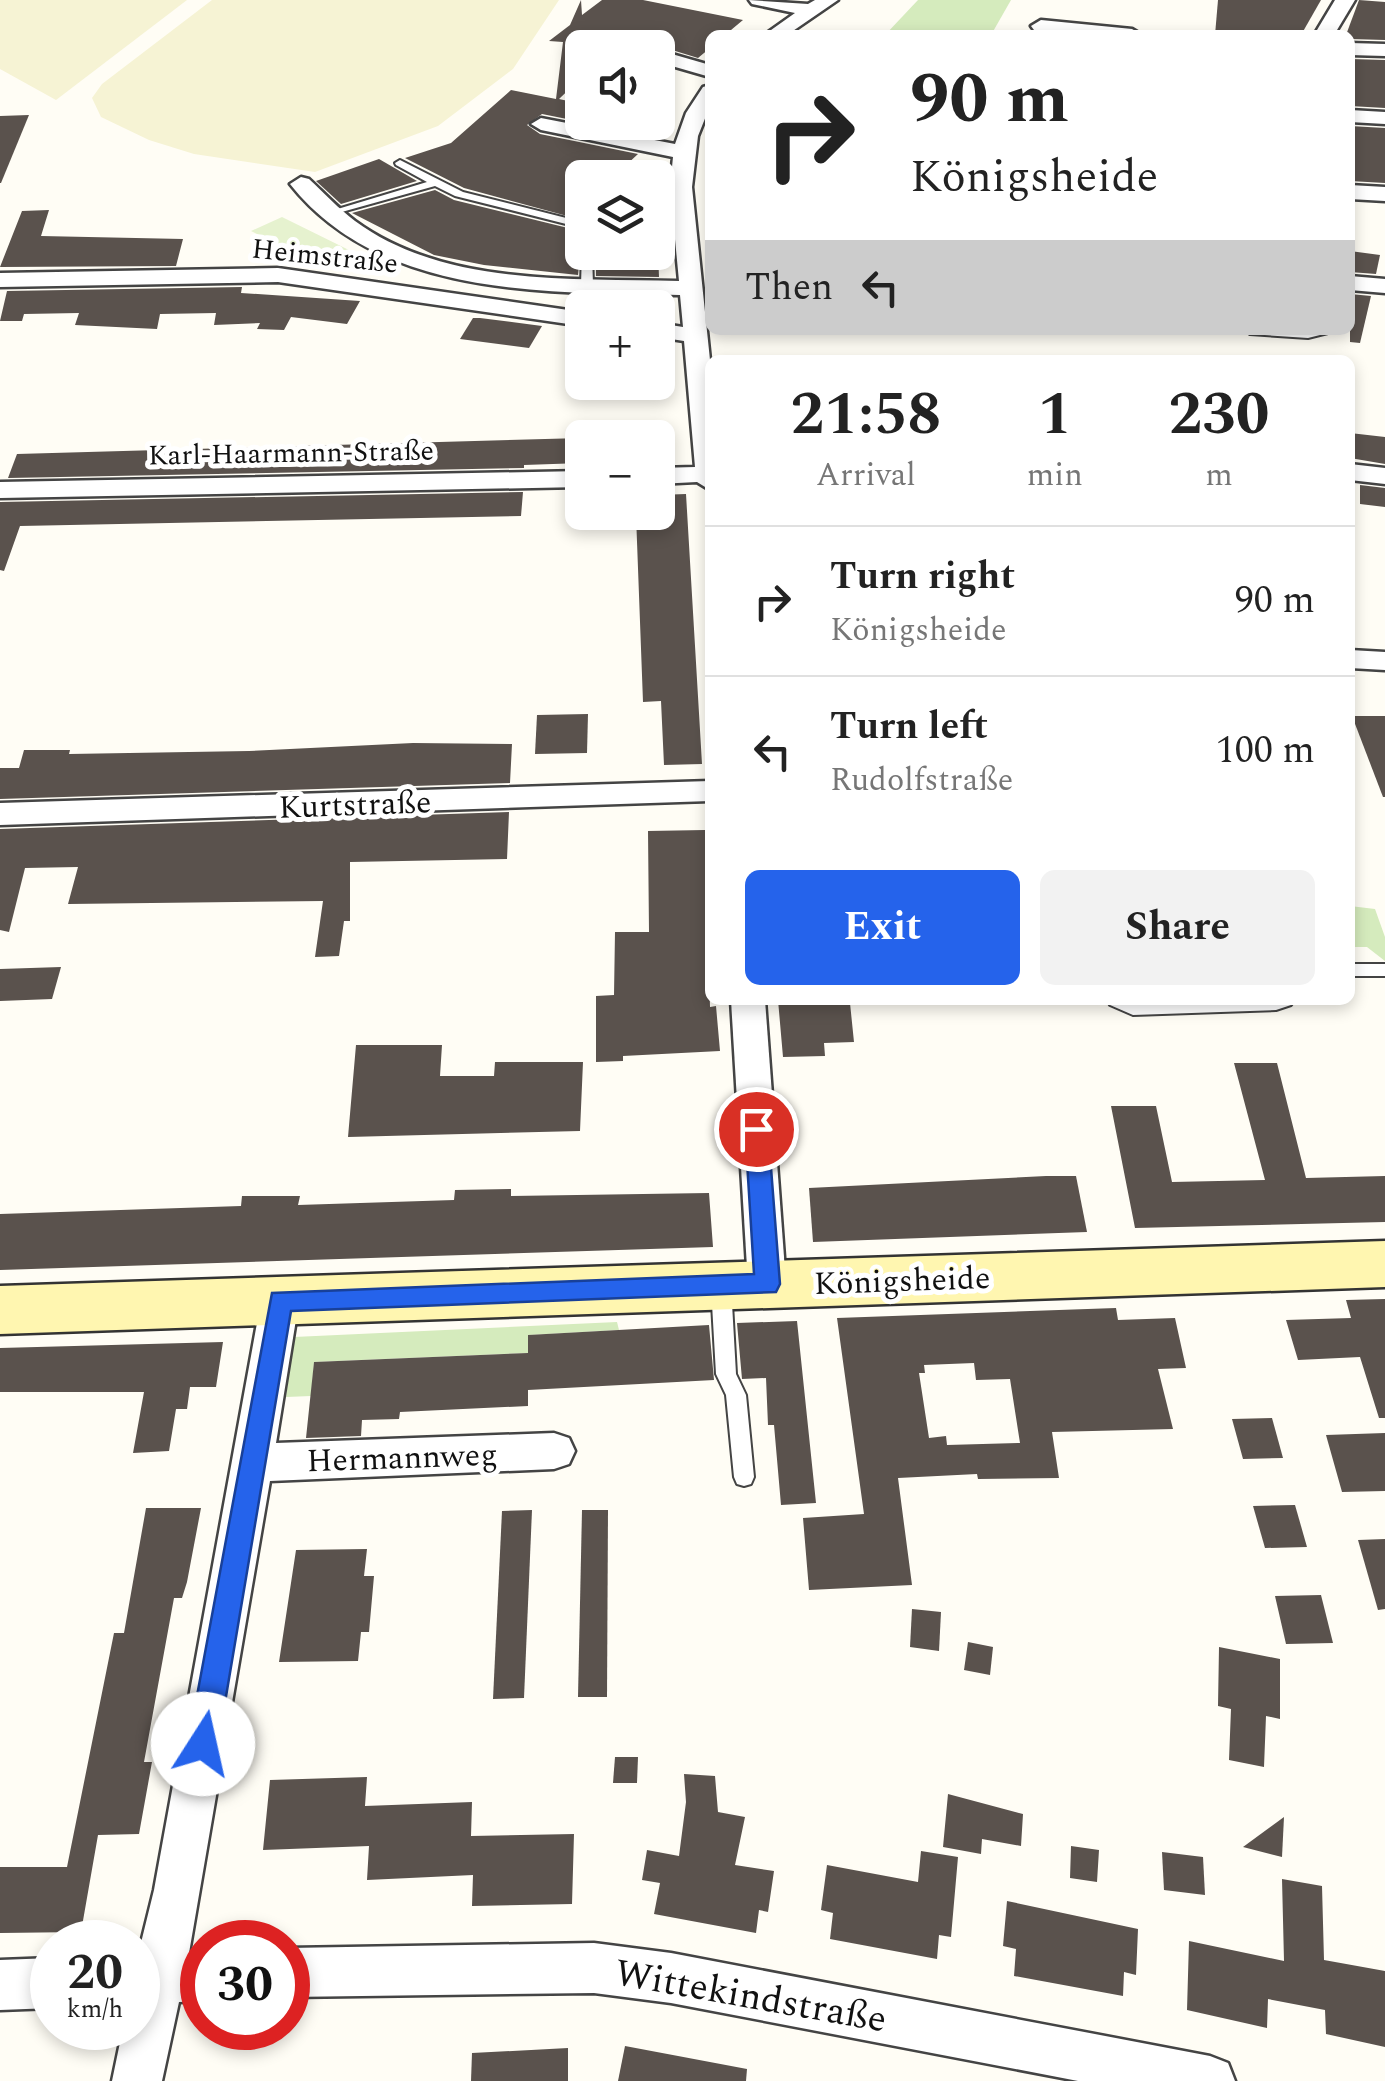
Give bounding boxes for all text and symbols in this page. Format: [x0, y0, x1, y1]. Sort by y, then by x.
map controls [565, 30, 675, 530]
button: sound [565, 30, 675, 140]
text: 90 m [910, 47, 1069, 153]
icon: right [745, 70, 875, 200]
text: Königsheide [910, 143, 1158, 212]
button: layers [565, 160, 675, 270]
street label: Heimstraße [250, 227, 400, 286]
text: Then [745, 259, 833, 317]
icon: left [853, 260, 908, 315]
button: + [565, 290, 675, 400]
text: 21:58 [791, 369, 941, 461]
text: 1 [1038, 369, 1072, 461]
text: 230 [1168, 369, 1269, 461]
button: − [565, 420, 675, 530]
street label: Karl-Haarmann-Straße [148, 430, 434, 477]
text: Arrival [816, 451, 916, 500]
text: min [1027, 451, 1083, 500]
text: m [1205, 451, 1233, 500]
text: Turn right [830, 548, 1015, 606]
text: 90 m [1235, 572, 1315, 630]
icon: right [745, 574, 800, 629]
text: Königsheide [830, 606, 1007, 655]
text: Turn left [830, 698, 988, 756]
text: 100 m [1216, 722, 1315, 780]
icon: left [745, 724, 800, 779]
text: Rudolfstraße [830, 756, 1013, 805]
street label: Kurtstraße [278, 778, 432, 833]
button: Exit [745, 870, 1020, 985]
button: Share [1040, 870, 1315, 985]
pin [714, 1087, 799, 1172]
icon: arrive [729, 1102, 784, 1157]
street label: Königsheide [813, 1254, 991, 1309]
street label: Hermannweg [306, 1431, 498, 1486]
position arrow [151, 1692, 255, 1796]
speed limit sign: 30 [180, 1920, 310, 2050]
text: 20 [67, 1935, 123, 2011]
street label: Wittekindstraße [610, 1945, 891, 2049]
text: km/h [67, 1991, 123, 2029]

